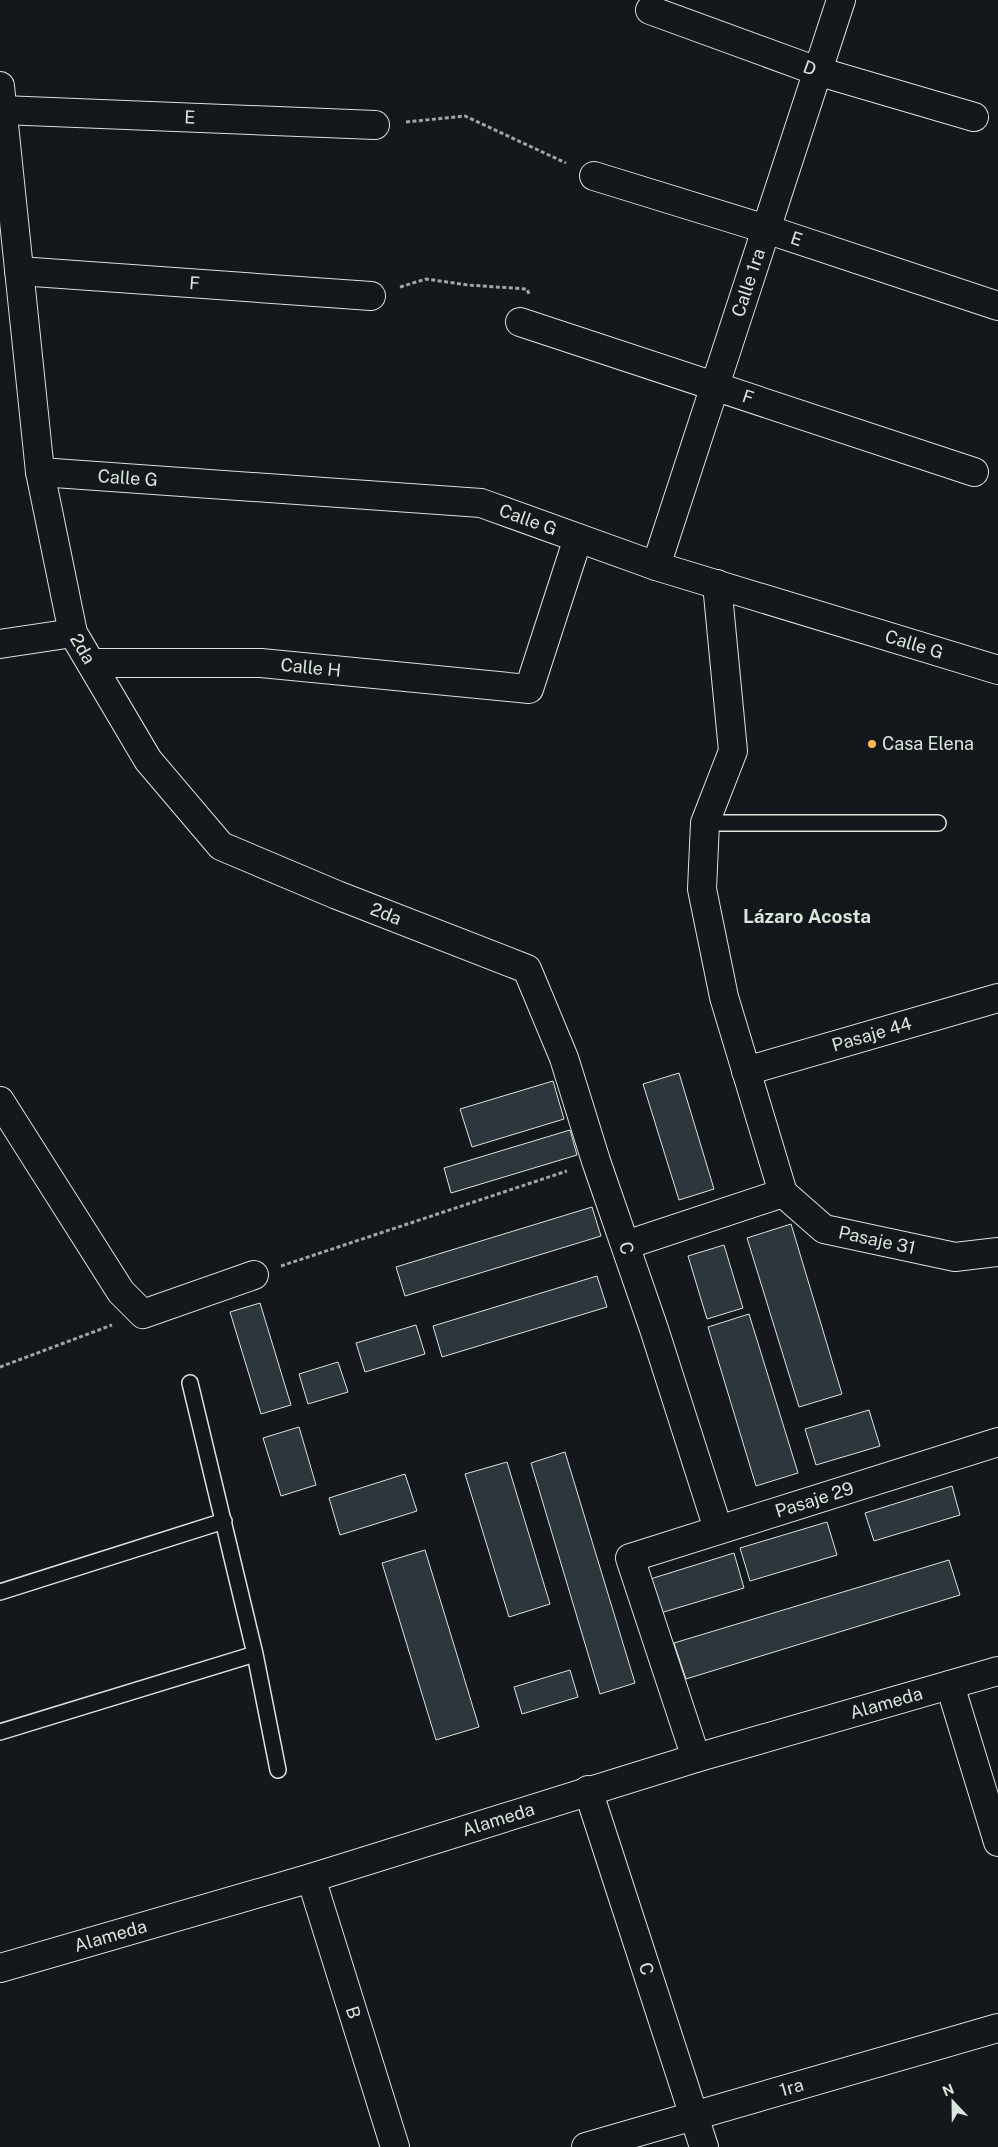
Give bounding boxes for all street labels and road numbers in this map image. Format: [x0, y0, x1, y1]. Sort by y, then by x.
street label: D [800, 56, 819, 80]
street label: E [184, 106, 196, 128]
street label: E [788, 227, 805, 250]
street label: Calle 1ra [727, 246, 769, 320]
street label: F [189, 272, 201, 294]
street label: F [740, 385, 756, 408]
street label: Calle G [97, 465, 159, 490]
street label: Calle G [496, 499, 560, 539]
street label: Calle G [883, 625, 946, 663]
street label: 2da [66, 630, 100, 668]
street label: Calle H [280, 654, 342, 681]
street label: 2da [368, 898, 404, 929]
street label: Pasaje 44 [829, 1013, 914, 1056]
street label: Pasaje 31 [837, 1221, 917, 1258]
street label: C [615, 1239, 639, 1257]
street label: Pasaje 29 [772, 1477, 856, 1522]
street label: Alameda [847, 1682, 925, 1723]
street label: Alameda [459, 1798, 537, 1840]
street label: Alameda [72, 1915, 149, 1956]
street label: C [635, 1959, 658, 1978]
street label: B [342, 2004, 365, 2021]
street label: 1ra [777, 2074, 806, 2101]

